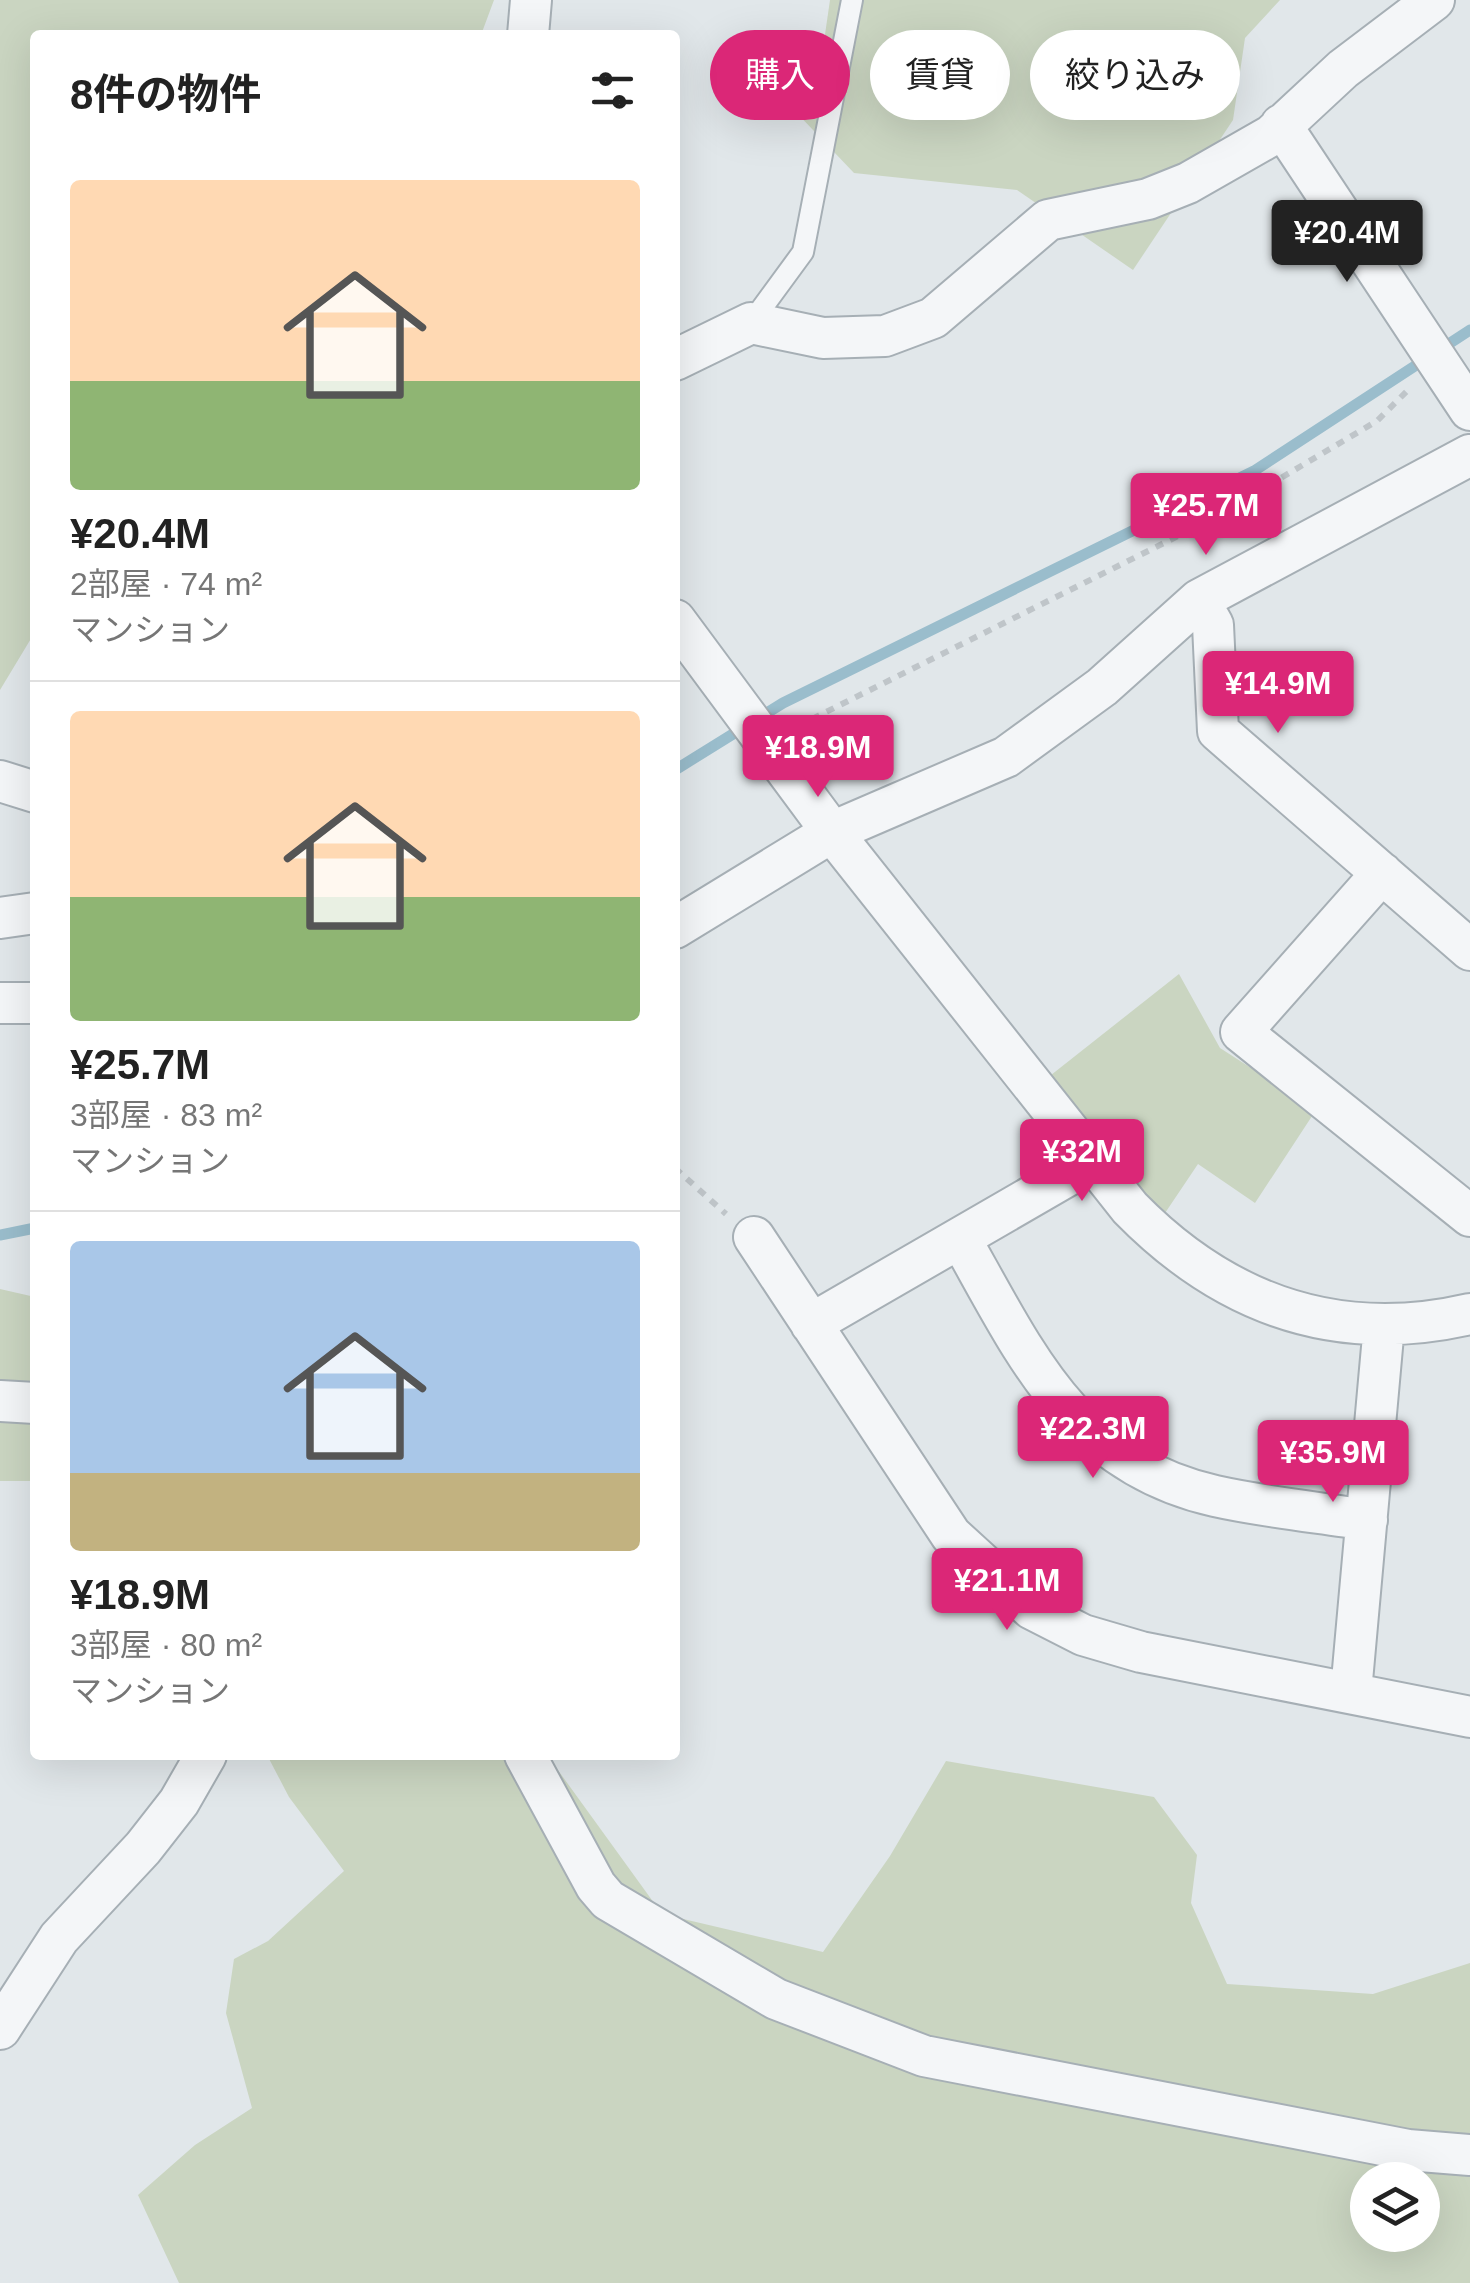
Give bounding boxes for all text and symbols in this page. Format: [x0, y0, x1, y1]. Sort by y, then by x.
chip: 購入 [710, 30, 850, 120]
chip: 賃貸 [870, 30, 1010, 120]
chip: 絞り込み [1030, 30, 1240, 120]
icon: filters [585, 63, 640, 118]
text: 8件の物件 [70, 71, 261, 118]
pin: ¥20.4M [1266, 200, 1428, 285]
text: ¥20.4M [1294, 214, 1400, 250]
icon: home [265, 245, 445, 425]
pin: ¥25.7M [1125, 473, 1287, 558]
text: ¥25.7M [1153, 487, 1259, 523]
text: ¥20.4M [70, 510, 210, 557]
text: 2部屋 · 74 m² [70, 566, 262, 602]
text: マンション [70, 612, 230, 648]
pin: ¥14.9M [1197, 651, 1359, 736]
text: ¥14.9M [1225, 665, 1331, 701]
pin: ¥18.9M [737, 715, 899, 800]
text: ¥18.9M [765, 729, 871, 765]
icon: home [265, 776, 445, 956]
text: ¥25.7M [70, 1041, 210, 1088]
text: 3部屋 · 83 m² [70, 1097, 262, 1133]
pin: ¥32M [1023, 1119, 1141, 1204]
text: ¥32M [1042, 1133, 1122, 1169]
text: マンション [70, 1143, 230, 1179]
icon: home [265, 1306, 445, 1486]
pin: ¥22.3M [1012, 1396, 1174, 1481]
text: ¥22.3M [1040, 1410, 1146, 1446]
pin: ¥35.9M [1252, 1420, 1414, 1505]
text: ¥35.9M [1280, 1434, 1386, 1470]
pin: ¥21.1M [926, 1548, 1088, 1633]
text: ¥21.1M [954, 1562, 1060, 1598]
text: ¥18.9M [70, 1571, 210, 1618]
text: 3部屋 · 80 m² [70, 1627, 262, 1663]
text: マンション [70, 1673, 230, 1709]
map controls [1350, 2162, 1440, 2252]
button: layers [1350, 2162, 1440, 2252]

